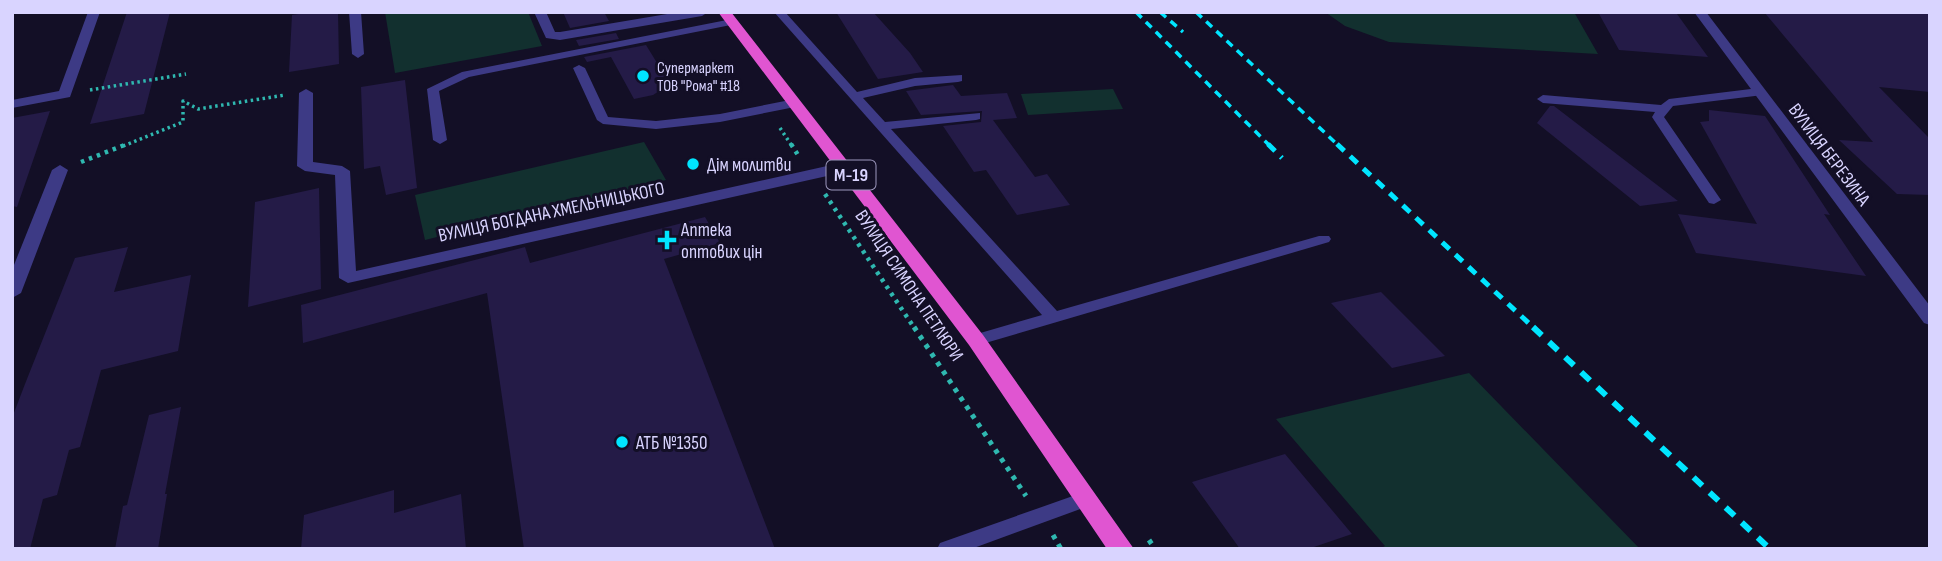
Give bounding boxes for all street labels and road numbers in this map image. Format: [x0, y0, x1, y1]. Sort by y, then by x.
street label: ВУЛИЦЯ БЕРЕЗИНА [1783, 99, 1875, 211]
road number: М-19 [826, 160, 876, 190]
street label: ВУЛИЦЯ БОГДАНА ХМЕЛЬНИЦЬКОГО [436, 177, 667, 248]
street label: ВУЛИЦЯ СИМОНА ПЕТЛЮРИ [850, 206, 968, 366]

